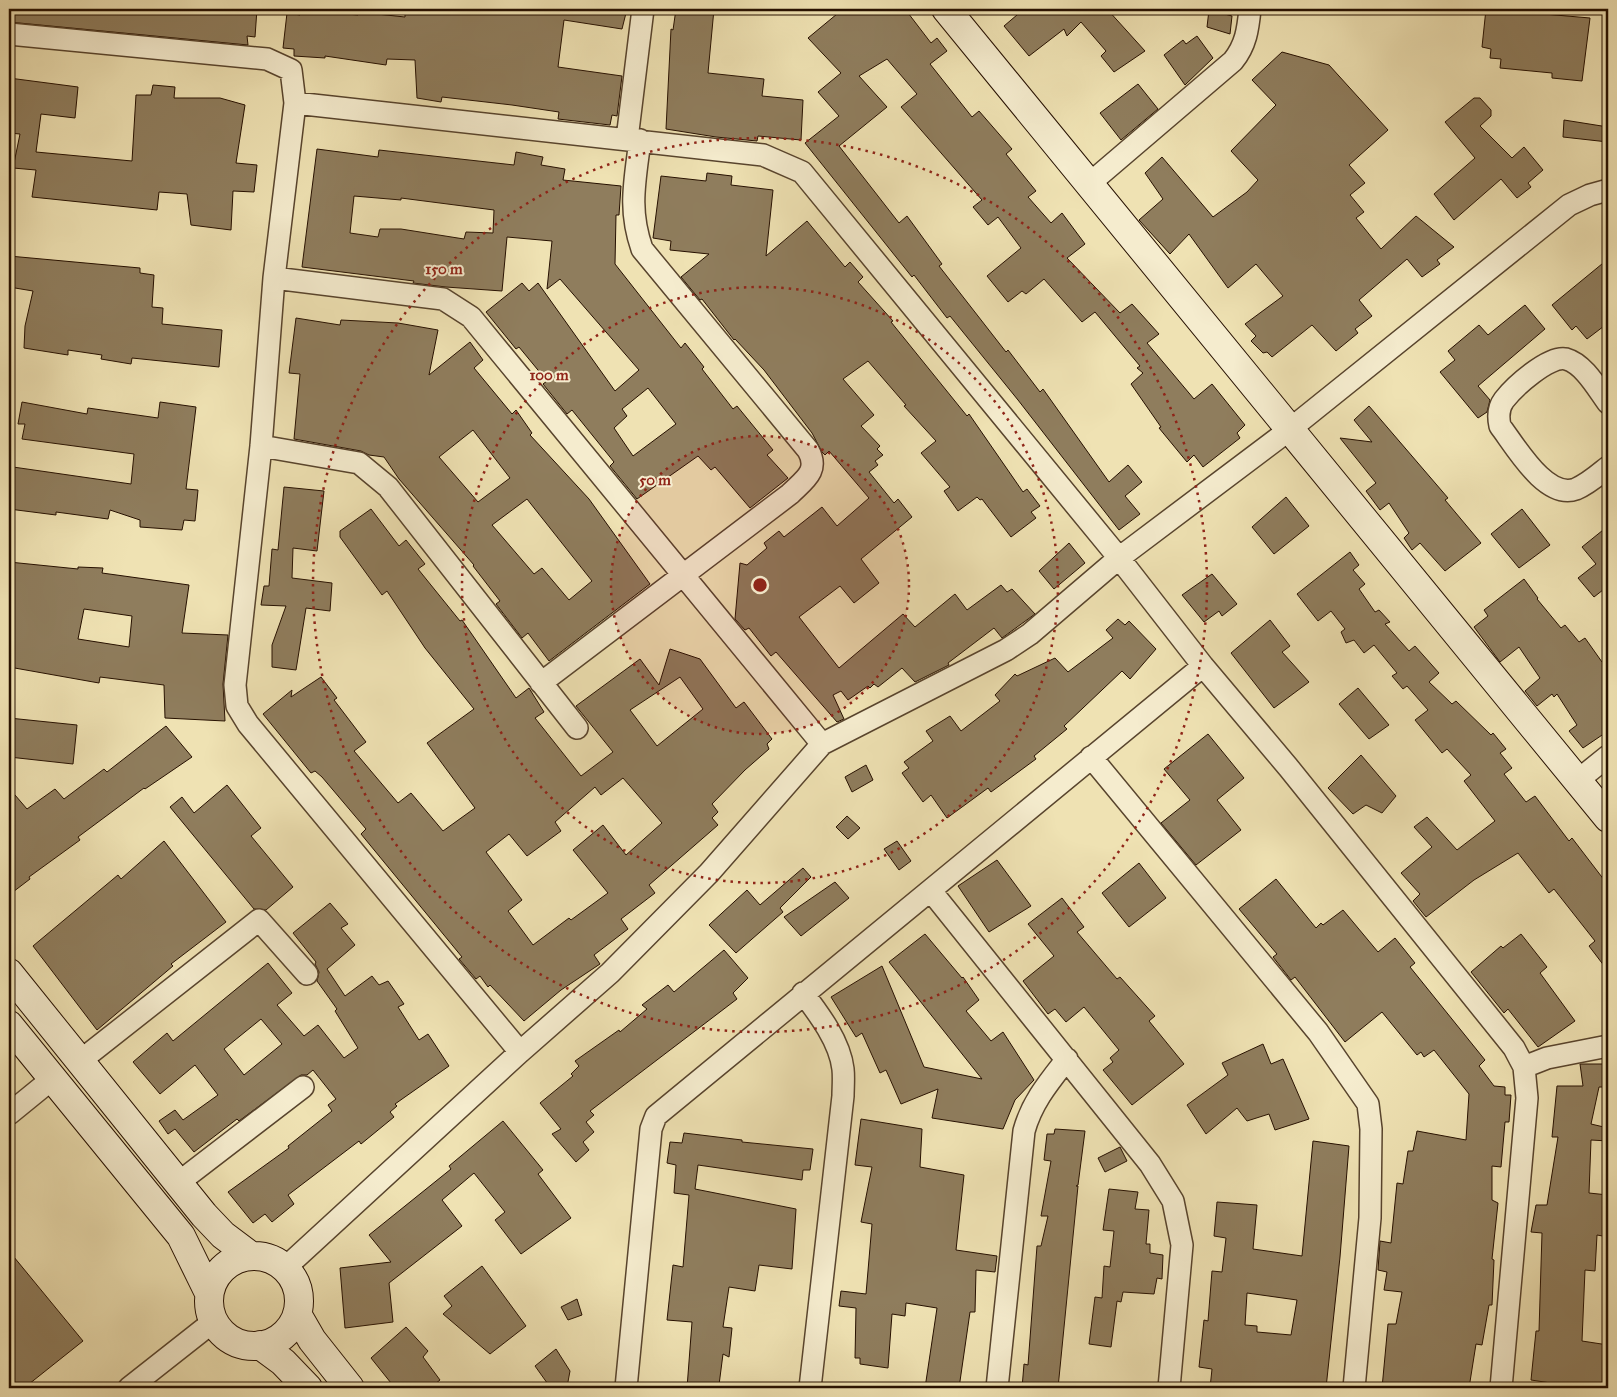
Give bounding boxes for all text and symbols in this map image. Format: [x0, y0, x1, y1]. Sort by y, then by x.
text: 150 m [425, 260, 463, 278]
text: 100 m [529, 366, 569, 384]
text: 50 m [639, 471, 671, 489]
centre of rings [751, 576, 769, 594]

